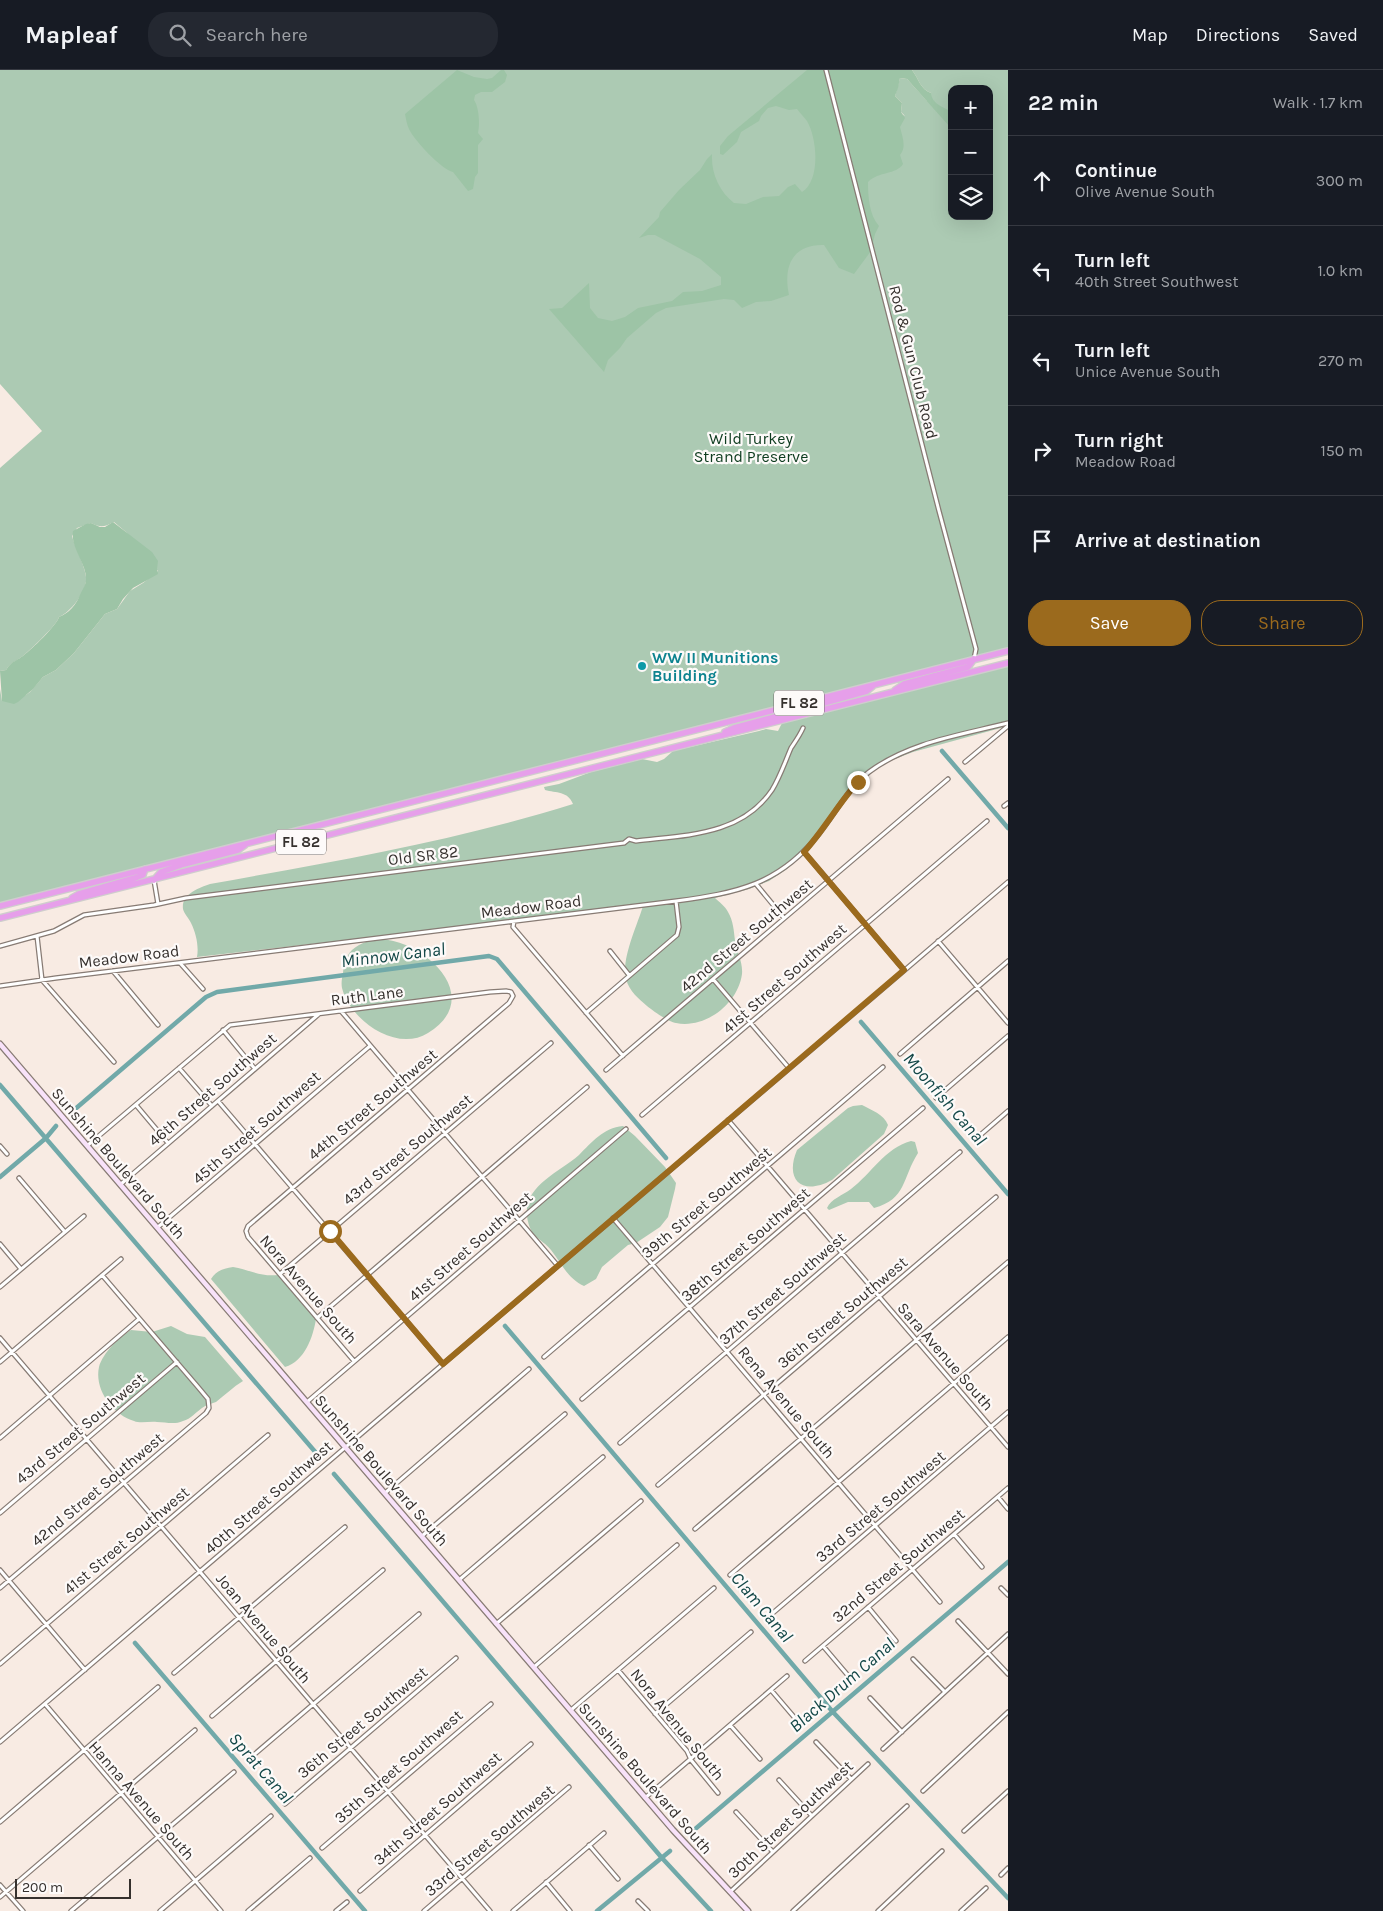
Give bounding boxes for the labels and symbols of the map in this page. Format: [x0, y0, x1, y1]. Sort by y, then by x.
street label: Rod & Gun Club Road [885, 283, 942, 441]
park label: Wild Turkey Strand Preserve [694, 429, 808, 466]
place label: WW II Munitions Building [652, 648, 778, 685]
marker: WW II Munitions Building [636, 660, 648, 672]
road number: FL 82 [774, 690, 824, 716]
route end [847, 771, 870, 794]
road number: FL 82 [276, 830, 326, 854]
street label: Old SR 82 [387, 842, 459, 869]
street label: 42nd Street Southwest [676, 874, 816, 996]
street label: Meadow Road [480, 891, 582, 922]
street label: 41st Street Southwest [718, 919, 850, 1037]
water label: Minnow Canal [340, 938, 447, 972]
street label: Meadow Road [78, 941, 180, 972]
street label: Ruth Lane [330, 982, 405, 1009]
street label: 46th Street Southwest [144, 1029, 280, 1150]
street label: 44th Street Southwest [304, 1045, 441, 1164]
water label: Moonfish Canal [899, 1048, 992, 1150]
street label: 45th Street Southwest [189, 1067, 324, 1188]
street label: Sunshine Boulevard South [48, 1084, 190, 1243]
street label: 43rd Street Southwest [339, 1090, 476, 1209]
street label: 39th Street Southwest [637, 1142, 775, 1262]
street label: 38th Street Southwest [677, 1183, 814, 1306]
street label: 41st Street Southwest [404, 1187, 536, 1305]
route start [319, 1220, 342, 1243]
street label: 37th Street Southwest [715, 1228, 850, 1349]
street label: Nora Avenue South [256, 1231, 361, 1348]
street label: 36th Street Southwest [773, 1252, 911, 1372]
street label: Sara Avenue South [893, 1298, 998, 1414]
street label: Rena Avenue South [734, 1342, 839, 1462]
street label: 43rd Street Southwest [12, 1369, 149, 1488]
street label: Sunshine Boulevard South [311, 1391, 453, 1550]
street label: 42nd Street Southwest [27, 1428, 167, 1550]
street label: 40th Street Southwest [200, 1437, 336, 1558]
street label: 33rd Street Southwest [812, 1446, 949, 1566]
street label: 41st Street Southwest [60, 1482, 193, 1599]
street label: 32nd Street Southwest [828, 1504, 969, 1626]
water label: Clam Canal [726, 1567, 798, 1647]
street label: Joan Avenue South [212, 1569, 315, 1687]
water label: Black Drum Canal [785, 1633, 900, 1737]
street label: 36th Street Southwest [293, 1662, 431, 1782]
street label: Nora Avenue South [627, 1665, 729, 1784]
street label: Sunshine Boulevard South [575, 1699, 717, 1858]
street label: 35th Street Southwest [330, 1706, 466, 1827]
water label: Sprat Canal [224, 1728, 298, 1808]
street label: Hanna Avenue South [85, 1737, 199, 1864]
street label: 34th Street Southwest [369, 1748, 505, 1869]
street label: 30th Street Southwest [724, 1756, 857, 1882]
street label: 33rd Street Southwest [421, 1780, 558, 1900]
scale bar [15, 1876, 131, 1899]

